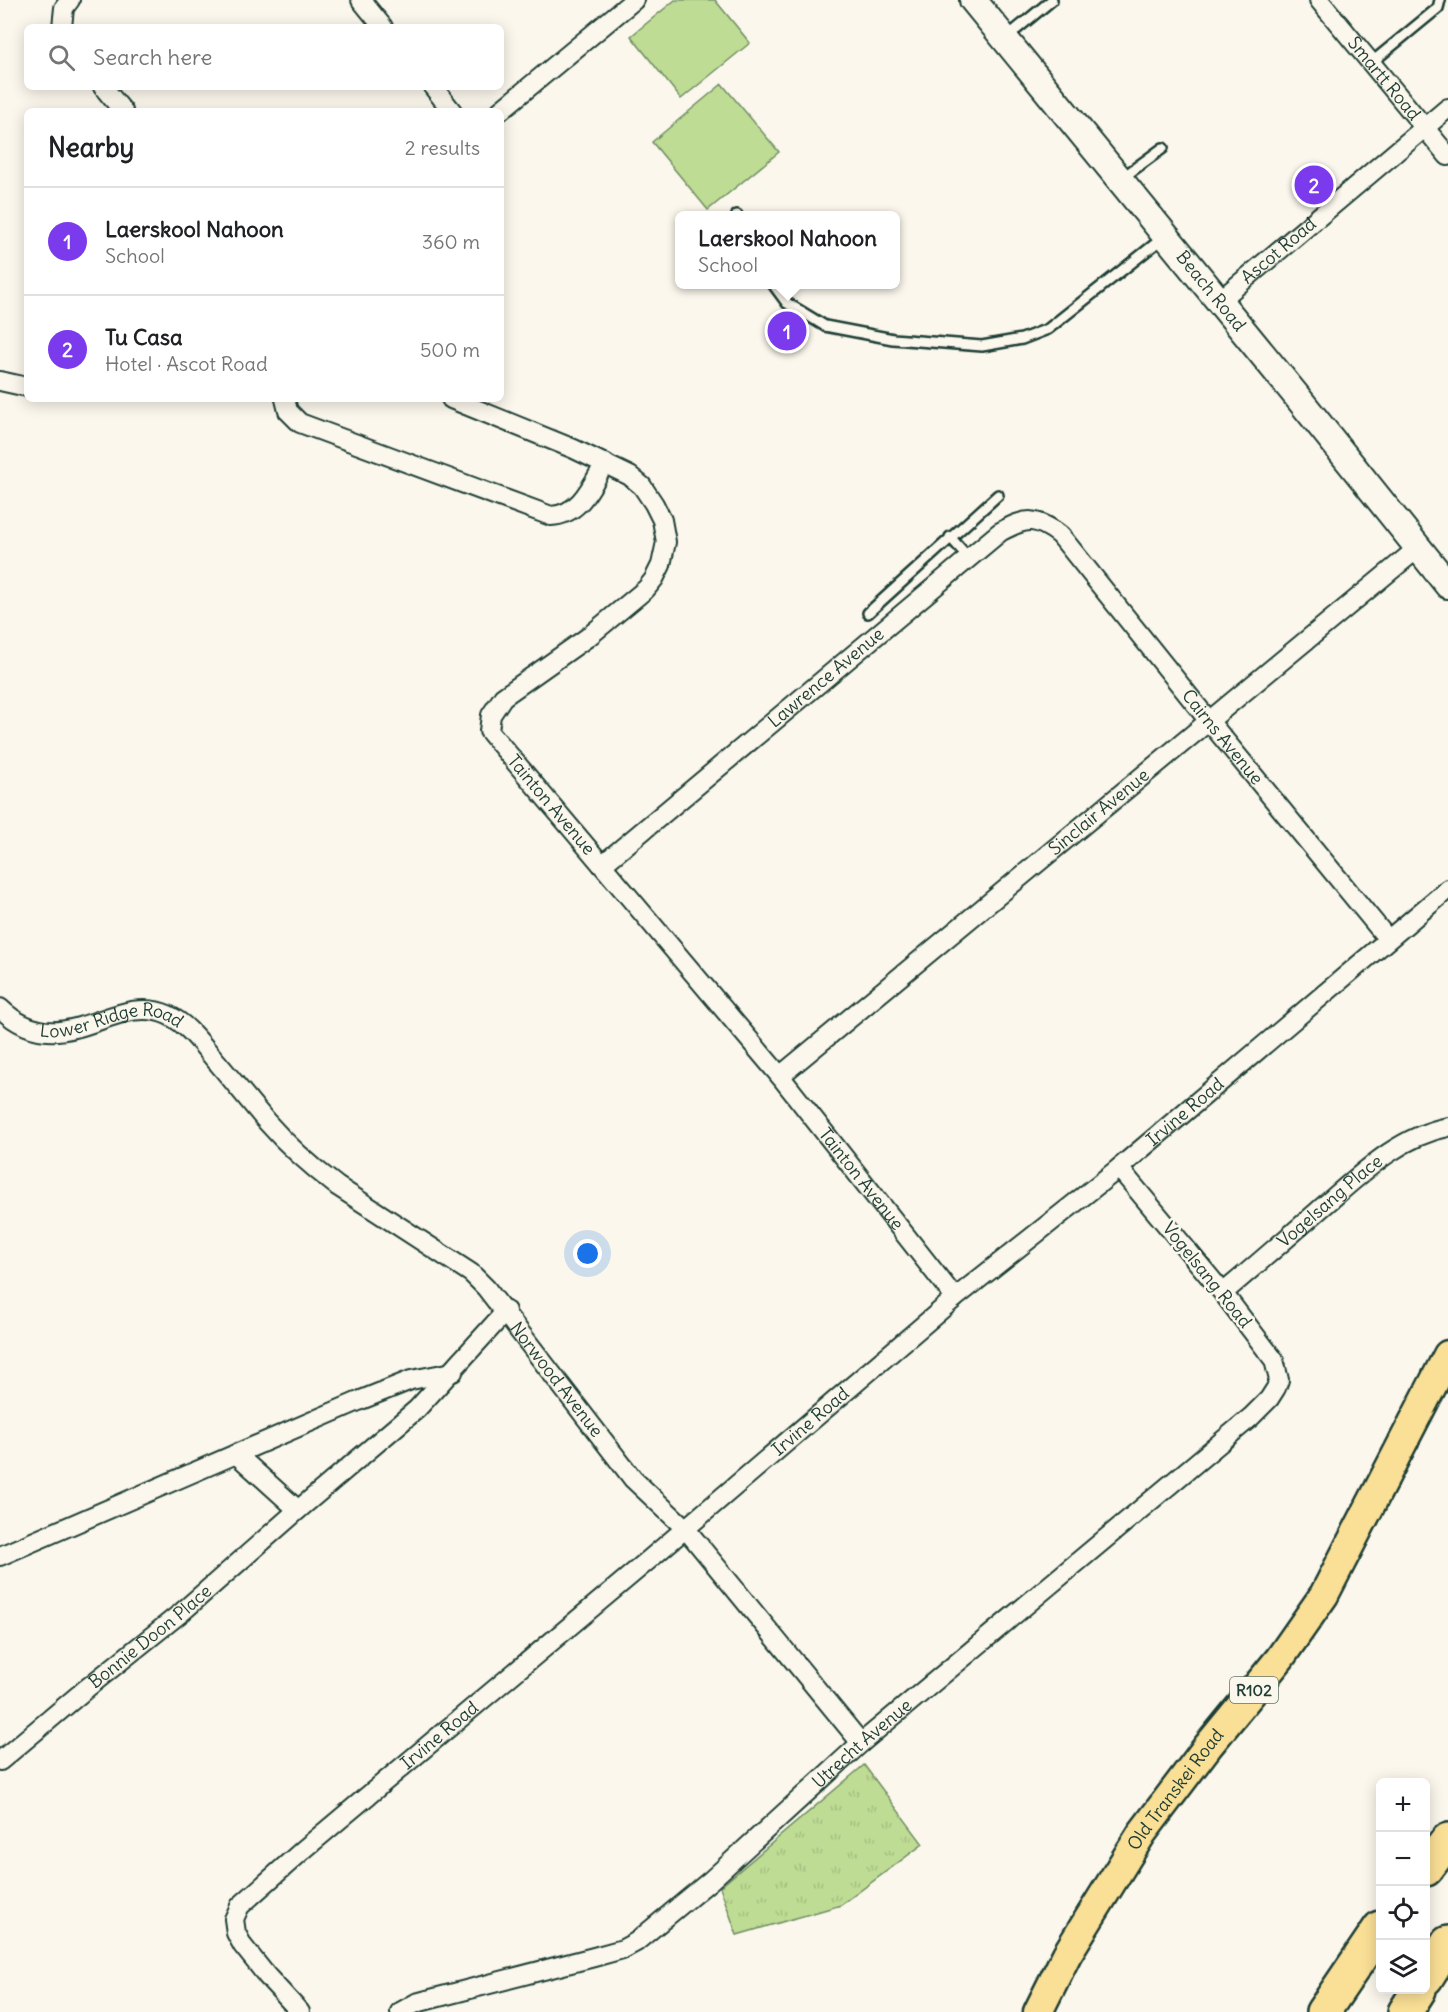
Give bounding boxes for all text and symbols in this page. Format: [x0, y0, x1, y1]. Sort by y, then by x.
search box [24, 24, 504, 90]
street label: Smartt Road [1343, 32, 1426, 125]
icon: search [45, 41, 78, 74]
text: Search here [93, 43, 212, 71]
text: Nearby [48, 131, 134, 164]
text: 2 results [405, 135, 480, 160]
pin: 2 [1294, 162, 1334, 207]
popup [675, 211, 900, 289]
street label: Ascot Road [1236, 212, 1321, 289]
text: Laerskool Nahoon [105, 215, 284, 243]
text: Laerskool Nahoon [698, 224, 877, 252]
text: 1 [64, 229, 71, 254]
text: 360 m [422, 229, 480, 254]
text: School [105, 243, 165, 268]
street label: Beach Road [1171, 246, 1251, 336]
text: School [698, 252, 758, 277]
pin: 1 [768, 308, 806, 354]
text: Tu Casa [105, 323, 182, 351]
text: 2 [62, 337, 73, 362]
text: 500 m [420, 337, 480, 362]
text: Hotel · Ascot Road [105, 351, 268, 376]
street label: Lawrence Avenue [763, 622, 888, 732]
street label: Cairns Avenue [1177, 684, 1269, 789]
street label: Tainton Avenue [503, 750, 600, 859]
street label: Sinclair Avenue [1043, 763, 1154, 860]
street label: Lower Ridge Road [39, 998, 189, 1042]
street label: Irvine Road [1141, 1072, 1229, 1151]
street label: Tainton Avenue [814, 1123, 909, 1235]
street label: Vogelsang Place [1272, 1149, 1387, 1252]
street label: Vogelsang Road [1158, 1217, 1257, 1333]
your location [573, 1239, 602, 1268]
street label: Norwood Avenue [505, 1317, 608, 1441]
street label: Irvine Road [767, 1381, 854, 1461]
street label: Bonnie Doon Place [84, 1579, 216, 1693]
road number: R102 [1230, 1677, 1278, 1703]
street label: Utrecht Avenue [807, 1693, 916, 1793]
street label: Irvine Road [396, 1696, 483, 1774]
street label: Old Transkei Road [1122, 1724, 1229, 1854]
map controls [1376, 1778, 1430, 1994]
button: + [1376, 1778, 1430, 1832]
button: − [1376, 1832, 1430, 1886]
button: locate [1376, 1886, 1430, 1940]
button: layers [1376, 1940, 1430, 1994]

